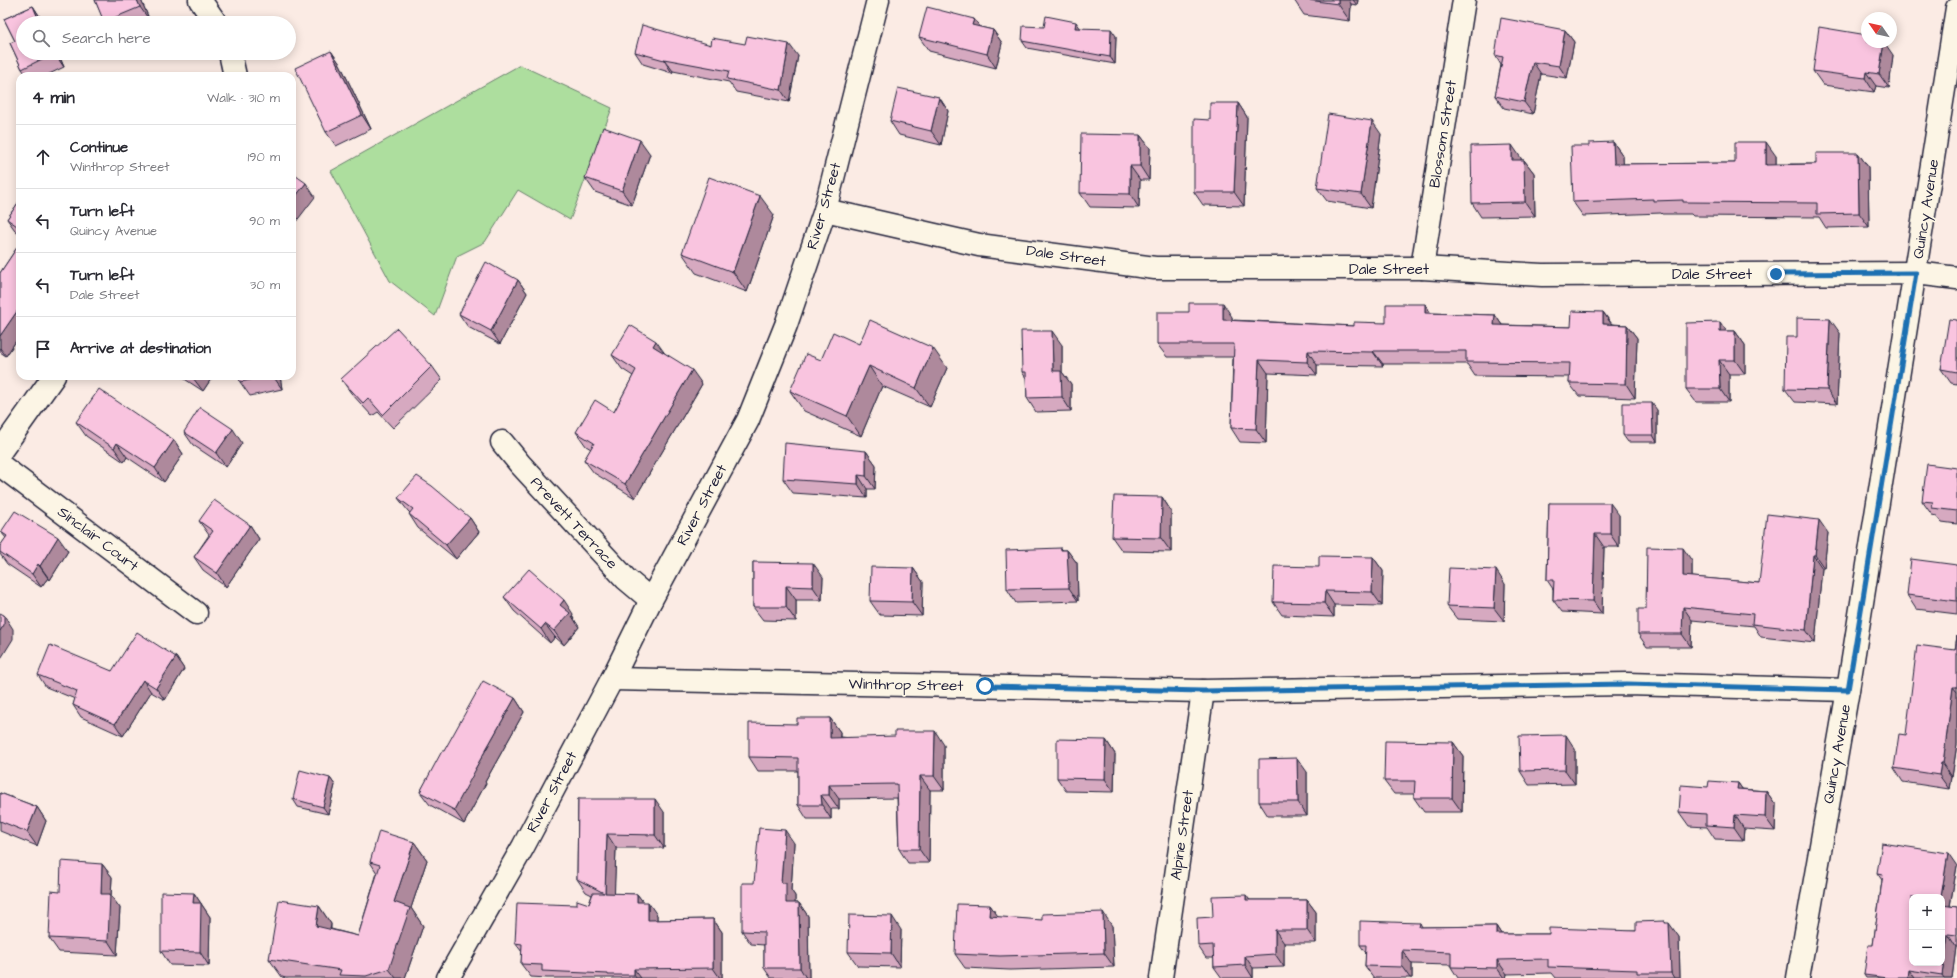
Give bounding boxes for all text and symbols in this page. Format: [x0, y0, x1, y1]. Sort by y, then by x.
north arrow [1861, 12, 1897, 48]
search box [16, 16, 296, 60]
icon: search [30, 27, 52, 49]
text: Search here [62, 28, 151, 49]
street label: Blossom Street [1424, 79, 1462, 189]
text: 4 min [32, 86, 75, 110]
text: Walk · 310 m [207, 89, 280, 107]
text: Continue [70, 137, 128, 158]
icon: ahead [32, 146, 54, 168]
text: 190 m [247, 148, 280, 166]
text: Winthrop Street [70, 158, 169, 176]
street label: Quincy Avenue [1908, 158, 1945, 260]
street label: River Street [802, 160, 846, 252]
text: Turn left [70, 201, 134, 222]
icon: left [32, 210, 54, 232]
text: 90 m [249, 212, 280, 230]
text: Quincy Avenue [70, 222, 157, 240]
street label: Dale Street [1025, 240, 1107, 272]
street label: Dale Street [1349, 259, 1429, 280]
street label: Dale Street [1672, 264, 1752, 285]
text: Turn left [70, 265, 134, 286]
route end [1767, 265, 1785, 283]
icon: left [32, 274, 54, 296]
text: 30 m [250, 276, 280, 294]
text: Dale Street [70, 286, 139, 304]
icon: arrive [32, 338, 54, 360]
text: Arrive at destination [70, 338, 211, 359]
street label: River Street [672, 461, 732, 549]
street label: Prevett Terrace [526, 472, 622, 574]
street label: Sinclair Court [53, 502, 143, 576]
street label: Winthrop Street [848, 674, 964, 696]
route start [976, 677, 994, 695]
street label: Quincy Avenue [1818, 703, 1857, 806]
street label: River Street [522, 748, 582, 836]
street label: Alpine Street [1165, 789, 1199, 881]
map controls [1909, 894, 1945, 966]
button: + [1909, 894, 1945, 930]
button: − [1909, 930, 1945, 966]

